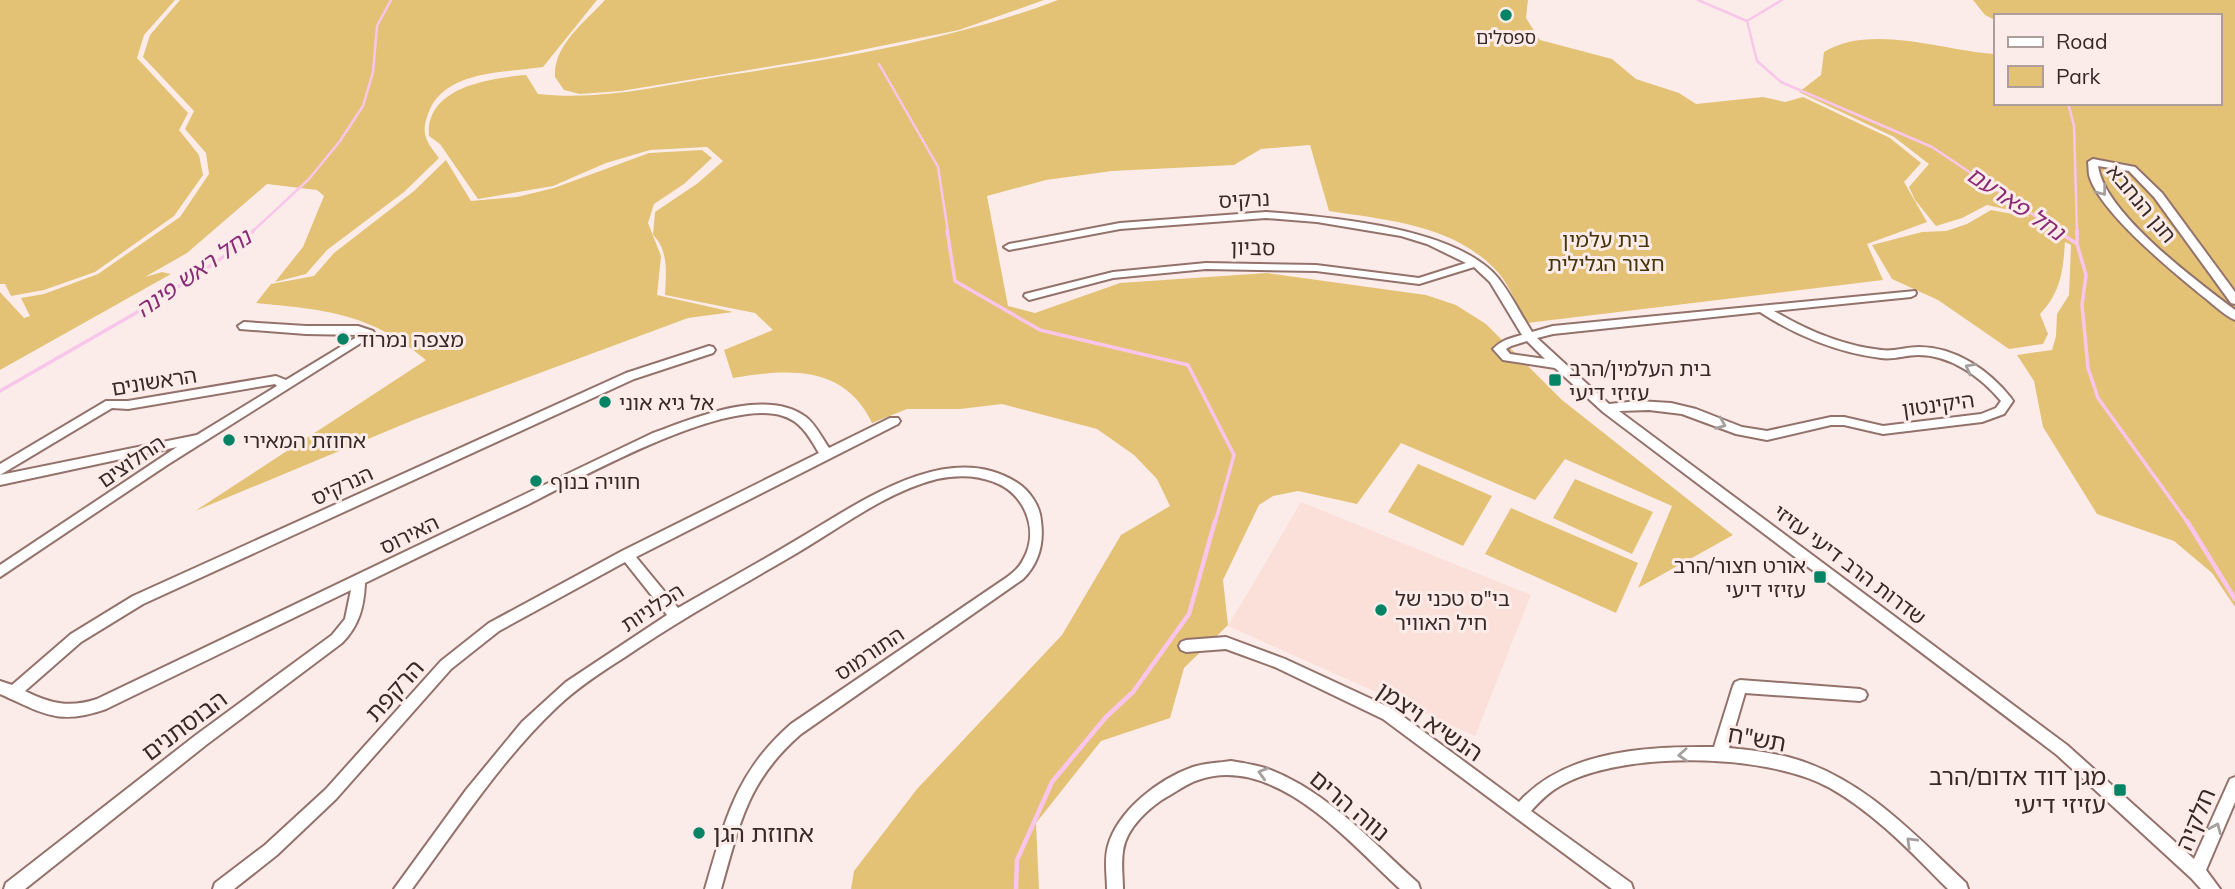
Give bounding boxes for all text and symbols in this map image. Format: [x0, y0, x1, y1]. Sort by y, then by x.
marker: ספסלים [1498, 7, 1514, 23]
legend [1994, 14, 2221, 105]
place label: ספסלים [1476, 26, 1536, 49]
text: Road [2056, 28, 2107, 54]
text: Park [2056, 63, 2100, 89]
street label: חנן הנחבא [2102, 158, 2182, 248]
water label: נחל פארעם [1962, 160, 2072, 248]
one-way arrow [2094, 183, 2106, 195]
street label: נרקיס [1218, 185, 1270, 213]
water label: נחל ראש פינה [130, 221, 258, 323]
park label: בית עלמין חצור הגלילית [1547, 226, 1665, 276]
street label: סביון [1230, 234, 1276, 260]
place label: מצפה נמרוד [357, 326, 464, 352]
marker: מצפה נמרוד [335, 331, 351, 347]
place label: בית העלמין/הרב עזיזי דיעי [1569, 355, 1712, 405]
street label: הראשונים [109, 361, 199, 401]
one-way arrow [1964, 363, 1977, 376]
marker: בית העלמין/הרב עזיזי דיעי [1547, 372, 1563, 388]
street label: היקינטון [1900, 386, 1976, 422]
place label: אל גיא אוני [619, 389, 714, 415]
marker: אל גיא אוני [597, 394, 613, 410]
one-way arrow [1713, 416, 1726, 430]
place label: אחוזת המאירי [243, 427, 366, 453]
street label: החלוצים [92, 429, 170, 493]
marker: אחוזת המאירי [221, 432, 237, 448]
street label: הנרקיס [307, 460, 377, 510]
place label: חוויה בנוף [550, 468, 640, 494]
marker: חוויה בנוף [528, 473, 544, 489]
street label: שדרות הרב דיעי עזיזי [1769, 498, 1931, 630]
street label: האירוס [375, 509, 443, 559]
place label: אורט חצור/הרב עזיזי דיעי [1673, 552, 1806, 602]
marker: אורט חצור/הרב עזיזי דיעי [1812, 569, 1828, 585]
street label: הכלניות [616, 577, 688, 637]
place label: בי"ס טכני של חיל האוויר [1395, 585, 1510, 635]
marker: בי"ס טכני של חיל האוויר [1373, 602, 1389, 618]
street label: התורמוס [829, 620, 909, 686]
street label: הרקפת [358, 653, 430, 727]
street label: הנשיא ויצמן [1371, 675, 1489, 767]
street label: הבוסתנים [135, 683, 233, 767]
street label: תש"ח [1725, 718, 1789, 758]
one-way arrow [1678, 747, 1689, 762]
place label: מגן דוד אדום/הרב עזיזי דיעי [1929, 761, 2106, 819]
street label: נווה הרים [1304, 763, 1396, 847]
one-way arrow [1257, 767, 1269, 781]
marker: מגן דוד אדום/הרב עזיזי דיעי [2112, 782, 2128, 798]
street label: חלקיה [2168, 783, 2222, 855]
place label: אחוזת הגן [713, 818, 814, 848]
one-way arrow [2208, 823, 2222, 835]
marker: אחוזת הגן [691, 825, 707, 841]
one-way arrow [1906, 837, 1919, 850]

